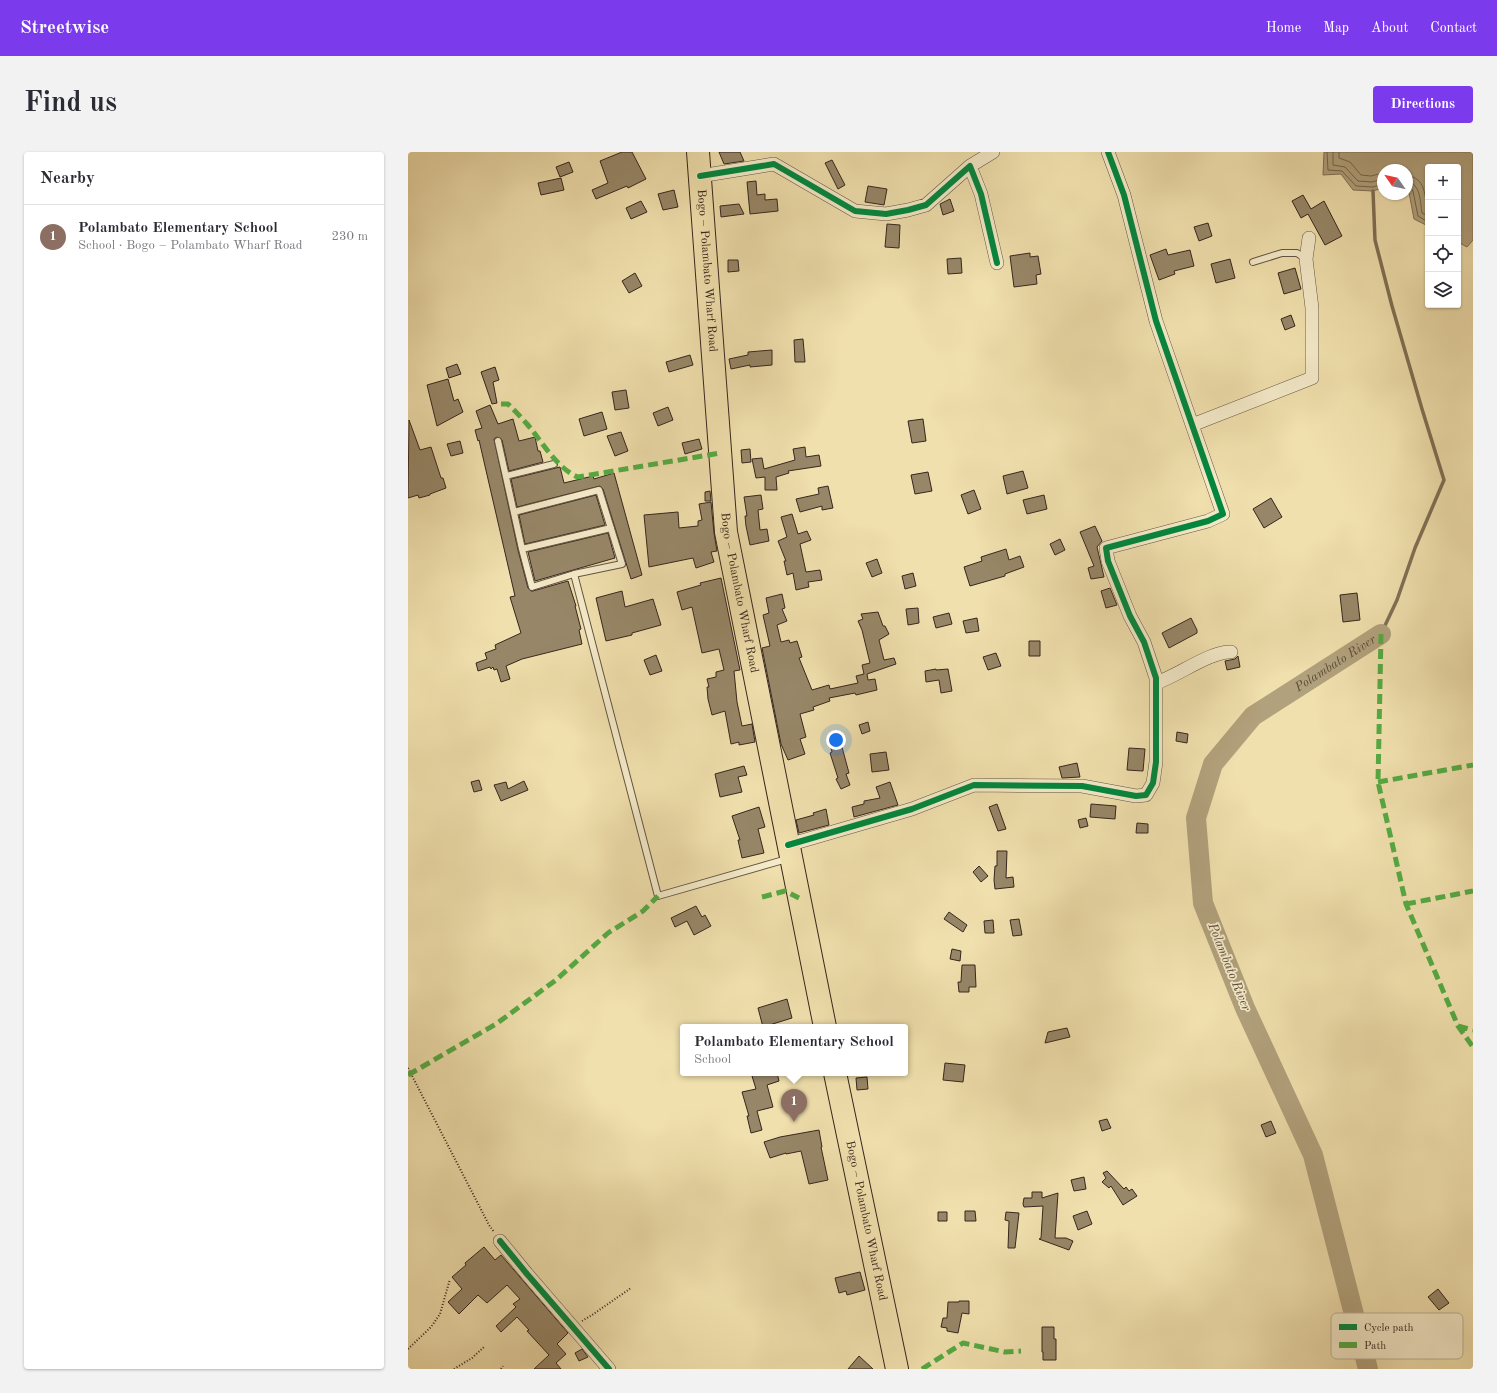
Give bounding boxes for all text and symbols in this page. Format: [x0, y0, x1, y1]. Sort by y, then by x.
text: Streetwise [20, 19, 109, 38]
text: Home [1266, 21, 1301, 35]
text: Map [1323, 21, 1349, 35]
text: About [1371, 21, 1408, 35]
text: Contact [1430, 21, 1477, 35]
button: Directions [1373, 86, 1473, 123]
text: Find us [24, 90, 117, 118]
north arrow [1377, 164, 1413, 200]
map controls [1425, 164, 1461, 308]
button: + [1425, 164, 1461, 200]
text: Nearby [40, 170, 95, 187]
street label: Bogo – Polambato Wharf Road [695, 189, 719, 352]
button: − [1425, 200, 1461, 236]
text: Polambato Elementary School [78, 221, 278, 236]
text: 1 [49, 230, 57, 243]
text: 230 m [331, 230, 368, 243]
button: locate [1425, 236, 1461, 272]
text: School · Bogo – Polambato Wharf Road [78, 239, 303, 252]
button: layers [1425, 272, 1461, 308]
street label: Bogo – Polambato Wharf Road [719, 512, 760, 674]
water label: Polambato River [1291, 632, 1378, 695]
your location [826, 730, 846, 750]
water label: Polambato River [1205, 920, 1253, 1013]
popup [680, 1024, 908, 1076]
text: Polambato Elementary School [694, 1035, 894, 1050]
text: School [694, 1053, 731, 1066]
pin: 1 [781, 1089, 807, 1122]
street label: Bogo – Polambato Wharf Road [843, 1140, 889, 1302]
legend [1331, 1313, 1463, 1359]
text: Cycle path [1364, 1323, 1414, 1334]
text: Path [1364, 1341, 1386, 1352]

